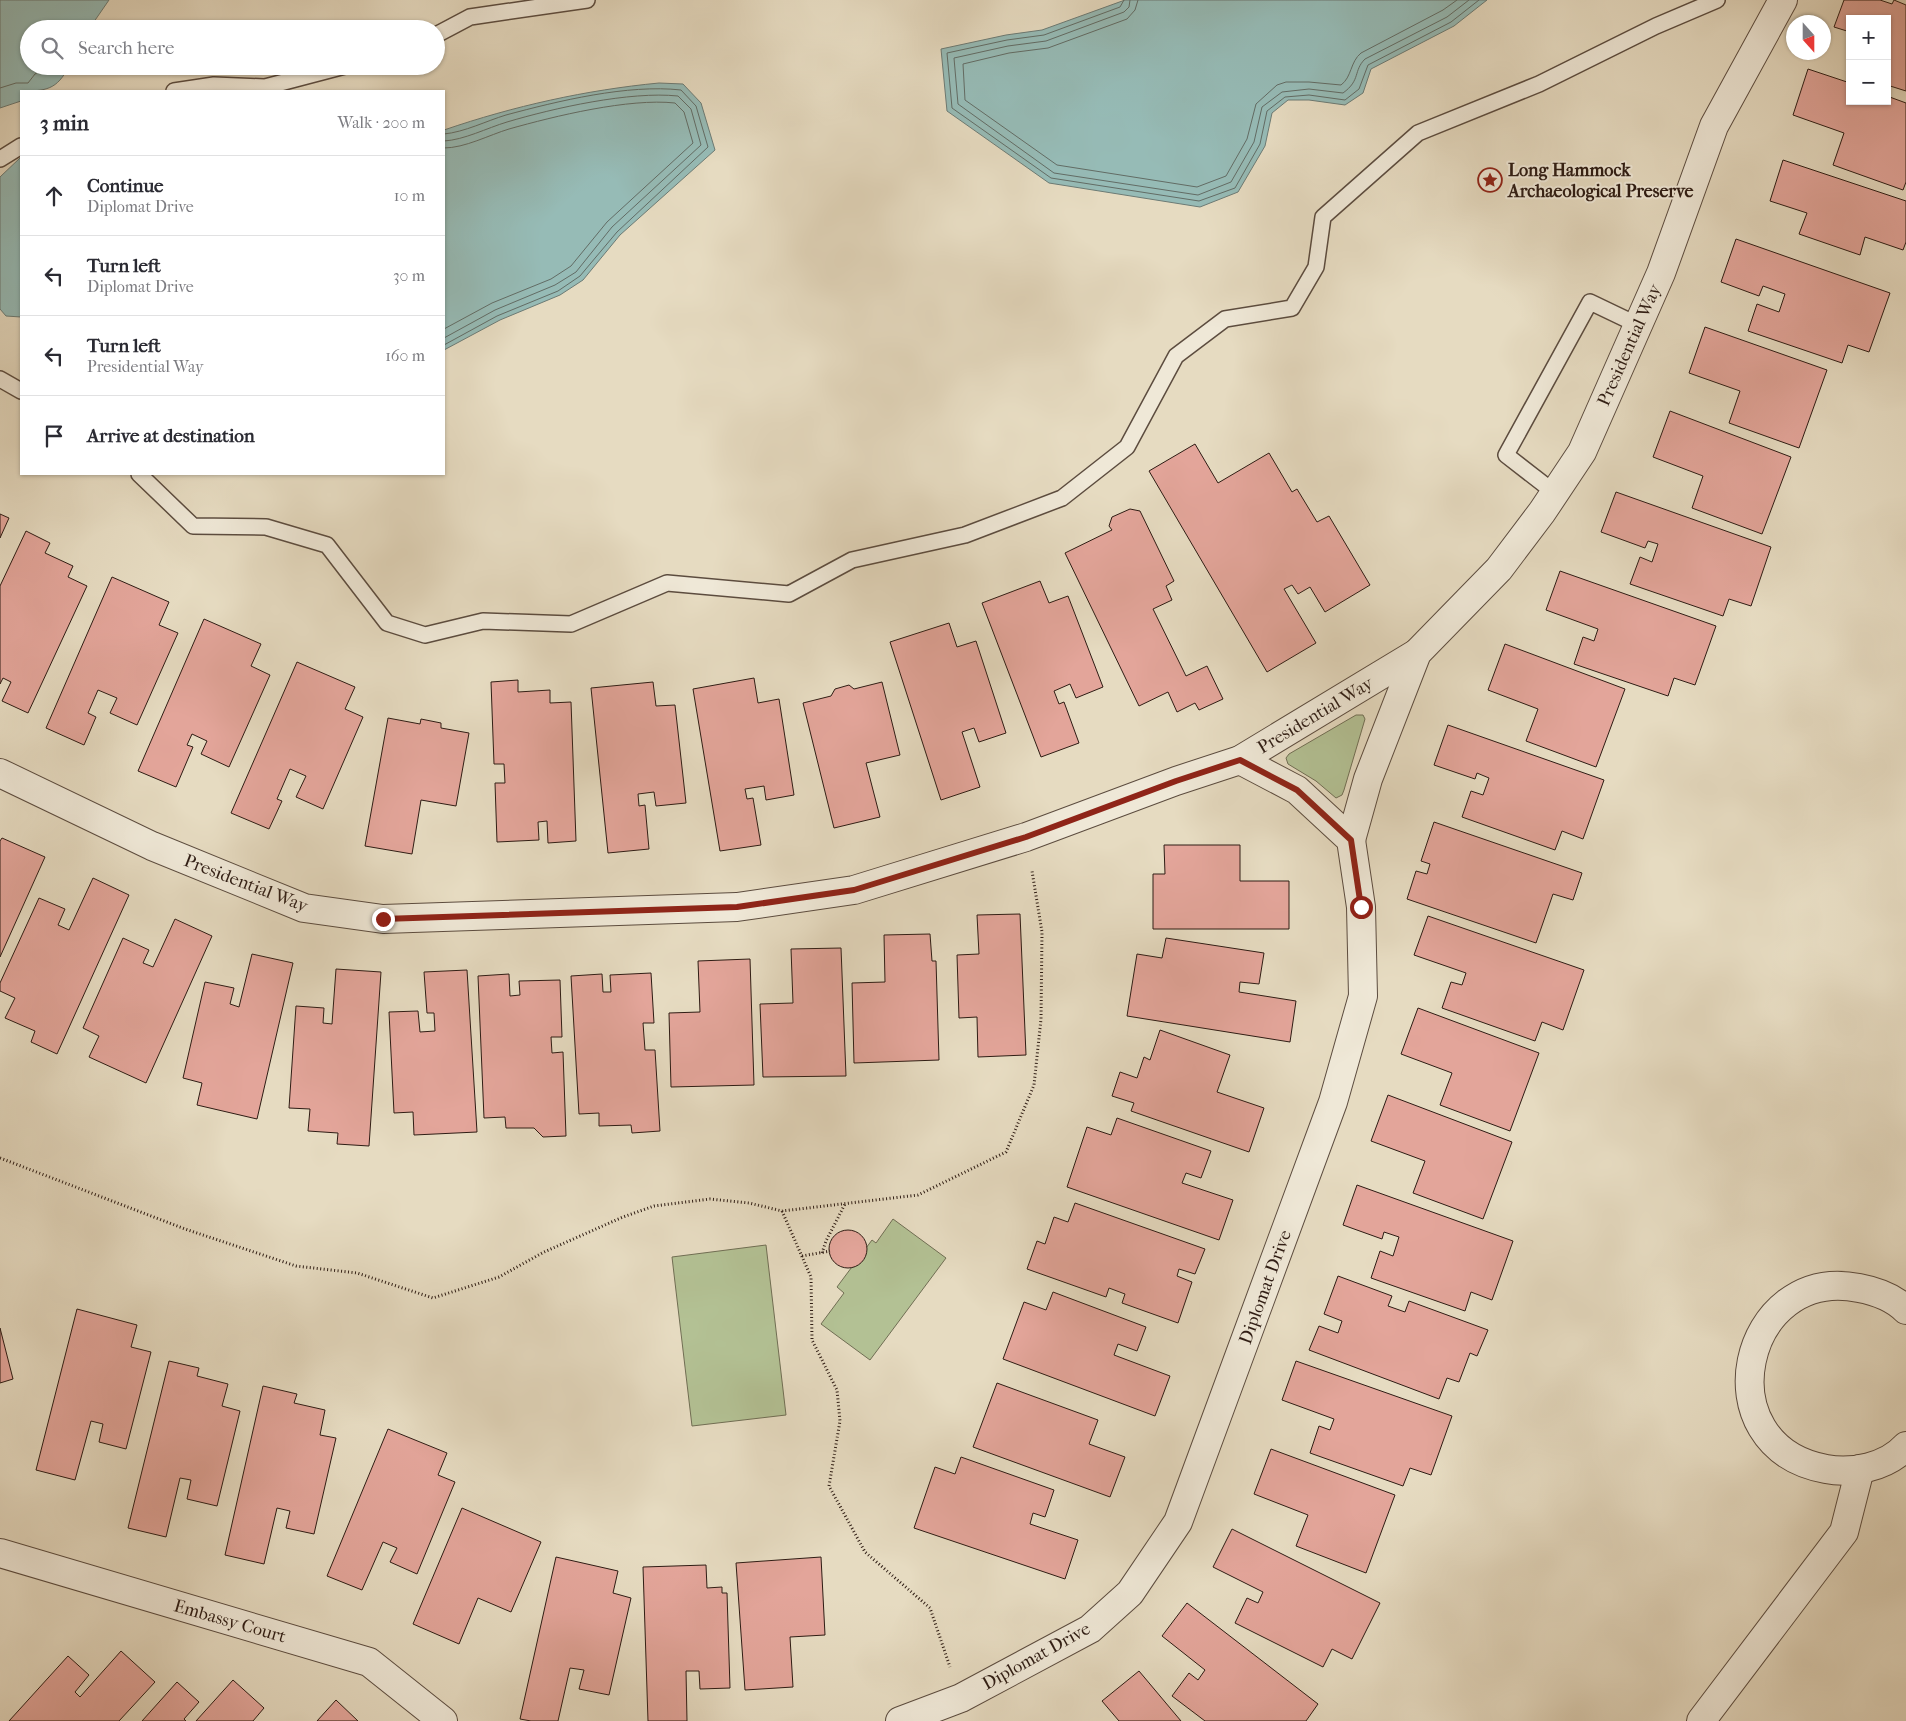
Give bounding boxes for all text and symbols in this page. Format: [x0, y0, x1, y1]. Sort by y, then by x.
north arrow [1786, 15, 1831, 60]
map controls [1846, 15, 1891, 105]
button: + [1846, 15, 1891, 60]
search box [20, 20, 445, 75]
icon: search [38, 34, 66, 62]
text: Search here [78, 37, 174, 59]
button: − [1846, 60, 1891, 105]
text: 3 min [40, 111, 89, 135]
text: Walk · 200 m [338, 113, 425, 132]
place label: Long Hammock Archaeological Preserve [1507, 160, 1694, 202]
place icon: Long Hammock Archaeological Preserve [1477, 167, 1503, 193]
text: Continue [87, 175, 163, 197]
icon: ahead [40, 182, 68, 210]
text: 10 m [394, 186, 425, 205]
text: Diplomat Drive [87, 197, 194, 216]
text: Turn left [87, 255, 161, 277]
icon: left [40, 262, 68, 290]
text: 30 m [393, 266, 425, 285]
text: Diplomat Drive [87, 277, 194, 296]
street label: Presidential Way [1593, 280, 1666, 409]
text: Turn left [87, 335, 161, 357]
icon: left [40, 342, 68, 370]
text: 160 m [385, 346, 425, 365]
text: Presidential Way [87, 357, 204, 376]
icon: arrive [40, 422, 68, 450]
text: Arrive at destination [87, 425, 255, 447]
street label: Presidential Way [1254, 672, 1378, 758]
street label: Presidential Way [181, 850, 312, 917]
route start [1350, 896, 1373, 919]
route end [372, 908, 395, 931]
street label: Diplomat Drive [1235, 1227, 1296, 1347]
street label: Embassy Court [171, 1595, 289, 1648]
street label: Diplomat Drive [979, 1618, 1094, 1695]

